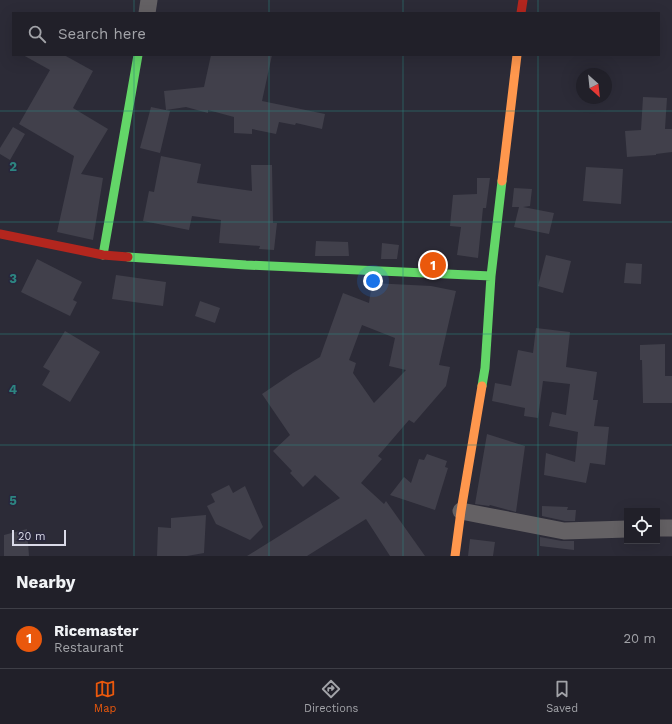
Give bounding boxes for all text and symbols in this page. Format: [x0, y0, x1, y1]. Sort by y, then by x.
search box [12, 12, 660, 56]
icon: search [26, 23, 48, 45]
text: Search here [58, 25, 146, 43]
north arrow [576, 68, 612, 104]
text: 2 [9, 159, 17, 174]
pin: 1 [420, 250, 446, 280]
text: 3 [9, 271, 17, 286]
your location [363, 271, 383, 291]
text: 4 [9, 382, 18, 397]
text: 5 [9, 493, 17, 508]
map controls [624, 508, 660, 544]
button: locate [624, 508, 660, 544]
scale bar [12, 528, 66, 547]
text: 20 m [18, 530, 46, 543]
text: Nearby [16, 572, 75, 592]
text: Ricemaster [54, 622, 138, 640]
text: 1 [26, 631, 32, 646]
text: 20 m [624, 631, 656, 646]
text: Restaurant [54, 640, 124, 655]
tab: Map [94, 678, 116, 715]
tab: Directions [304, 678, 358, 715]
tab: Saved [546, 678, 578, 715]

